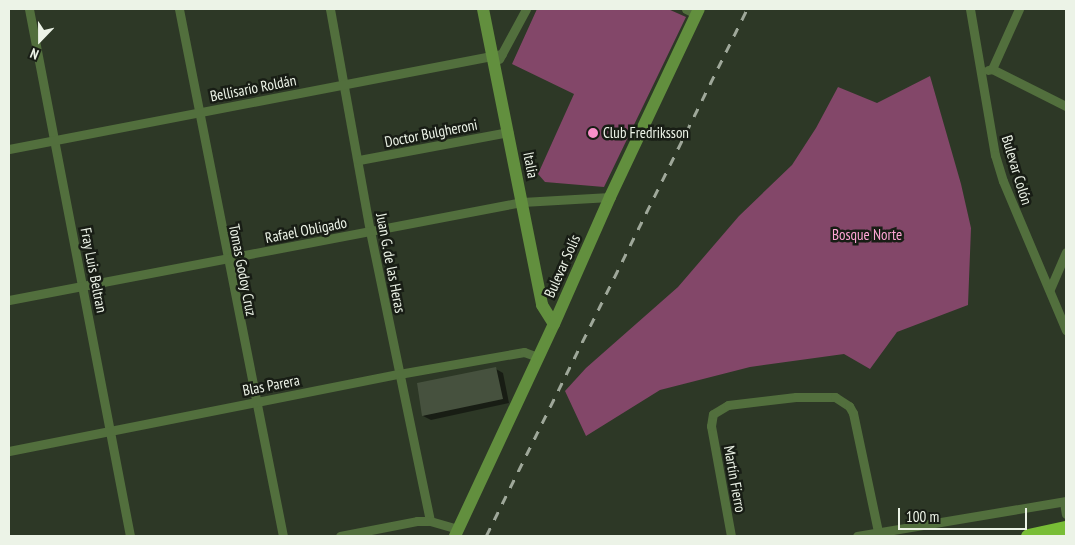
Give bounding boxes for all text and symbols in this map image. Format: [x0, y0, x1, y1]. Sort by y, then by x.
north arrow [15, 15, 65, 65]
text: N [28, 44, 41, 64]
street label: Bellisario Roldán [208, 71, 298, 105]
street label: Doctor Bulgheroni [383, 115, 479, 151]
place label: Club Fredriksson [603, 124, 689, 142]
marker: Club Fredriksson [587, 127, 599, 139]
street label: Bulevar Colón [998, 133, 1036, 207]
street label: Italia [520, 150, 542, 180]
street label: Juan G. de las Heras [372, 211, 410, 315]
street label: Rafael Obligado [264, 213, 348, 247]
street label: Tomas Godoy Cruz [225, 222, 261, 318]
street label: Fray Luis Beltran [77, 226, 111, 314]
park label: Bosque Norte [832, 226, 902, 244]
street label: Bulevar Solís [540, 232, 584, 300]
street label: Blas Parera [241, 371, 301, 399]
street label: Martín Fierro [720, 444, 750, 514]
scale bar [900, 498, 1029, 530]
text: 100 m [906, 507, 939, 526]

